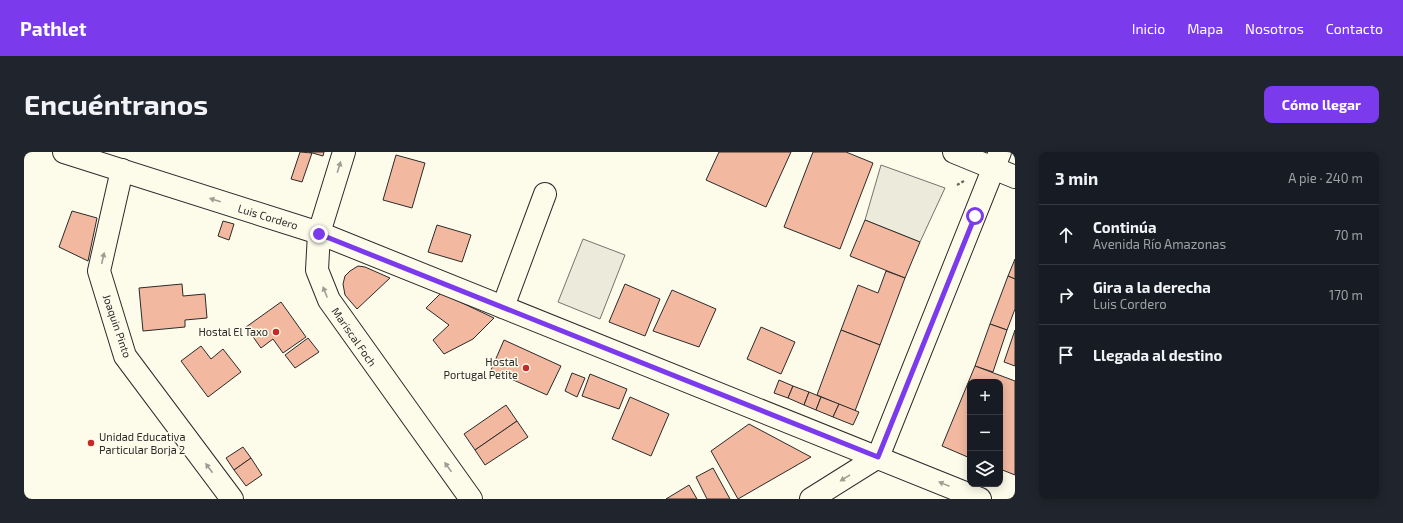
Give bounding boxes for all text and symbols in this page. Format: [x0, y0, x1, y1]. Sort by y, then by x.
text: Pathlet [20, 17, 86, 40]
text: Inicio [1132, 20, 1165, 37]
text: Mapa [1187, 20, 1223, 37]
text: Nosotros [1245, 20, 1304, 37]
text: Contacto [1326, 20, 1383, 37]
button: Cómo llegar [1264, 86, 1379, 123]
text: Encuéntranos [24, 87, 208, 121]
one-way arrow [336, 161, 342, 173]
text: 3 min [1055, 168, 1098, 188]
text: A pie · 240 m [1288, 170, 1363, 186]
one-way arrow [209, 197, 221, 203]
street label: Luis Cordero [236, 201, 300, 232]
route start [966, 207, 984, 225]
text: Continúa [1093, 218, 1156, 236]
icon: ahead [1055, 224, 1077, 246]
route end [310, 225, 328, 243]
text: 70 m [1334, 227, 1363, 243]
text: Avenida Río Amazonas [1093, 236, 1226, 252]
one-way arrow [100, 252, 106, 264]
text: Gira a la derecha [1093, 278, 1211, 296]
icon: right [1055, 284, 1077, 306]
one-way arrow [322, 286, 328, 298]
text: 170 m [1329, 287, 1363, 303]
street label: Joaquin Pinto [101, 292, 134, 359]
text: Luis Cordero [1093, 296, 1167, 312]
street label: Mariscal Foch [329, 305, 380, 369]
place label: Hostal El Taxo [198, 325, 268, 338]
marker: Hostal El Taxo [271, 327, 281, 337]
icon: arrive [1055, 344, 1077, 366]
text: Llegada al destino [1093, 346, 1222, 364]
place label: Hostal Portugal Petite [444, 355, 519, 381]
marker: Hostal Portugal Petite [521, 363, 531, 373]
map controls [967, 379, 1003, 487]
button: + [967, 379, 1003, 415]
button: − [967, 415, 1003, 451]
place label: Unidad Educativa Particular Borja 2 [99, 430, 185, 457]
marker: Unidad Educativa Particular Borja 2 [86, 438, 96, 448]
button: layers [967, 451, 1003, 487]
one-way arrow [205, 462, 213, 473]
one-way arrow [444, 462, 452, 473]
one-way arrow [840, 474, 850, 482]
one-way arrow [938, 481, 950, 488]

